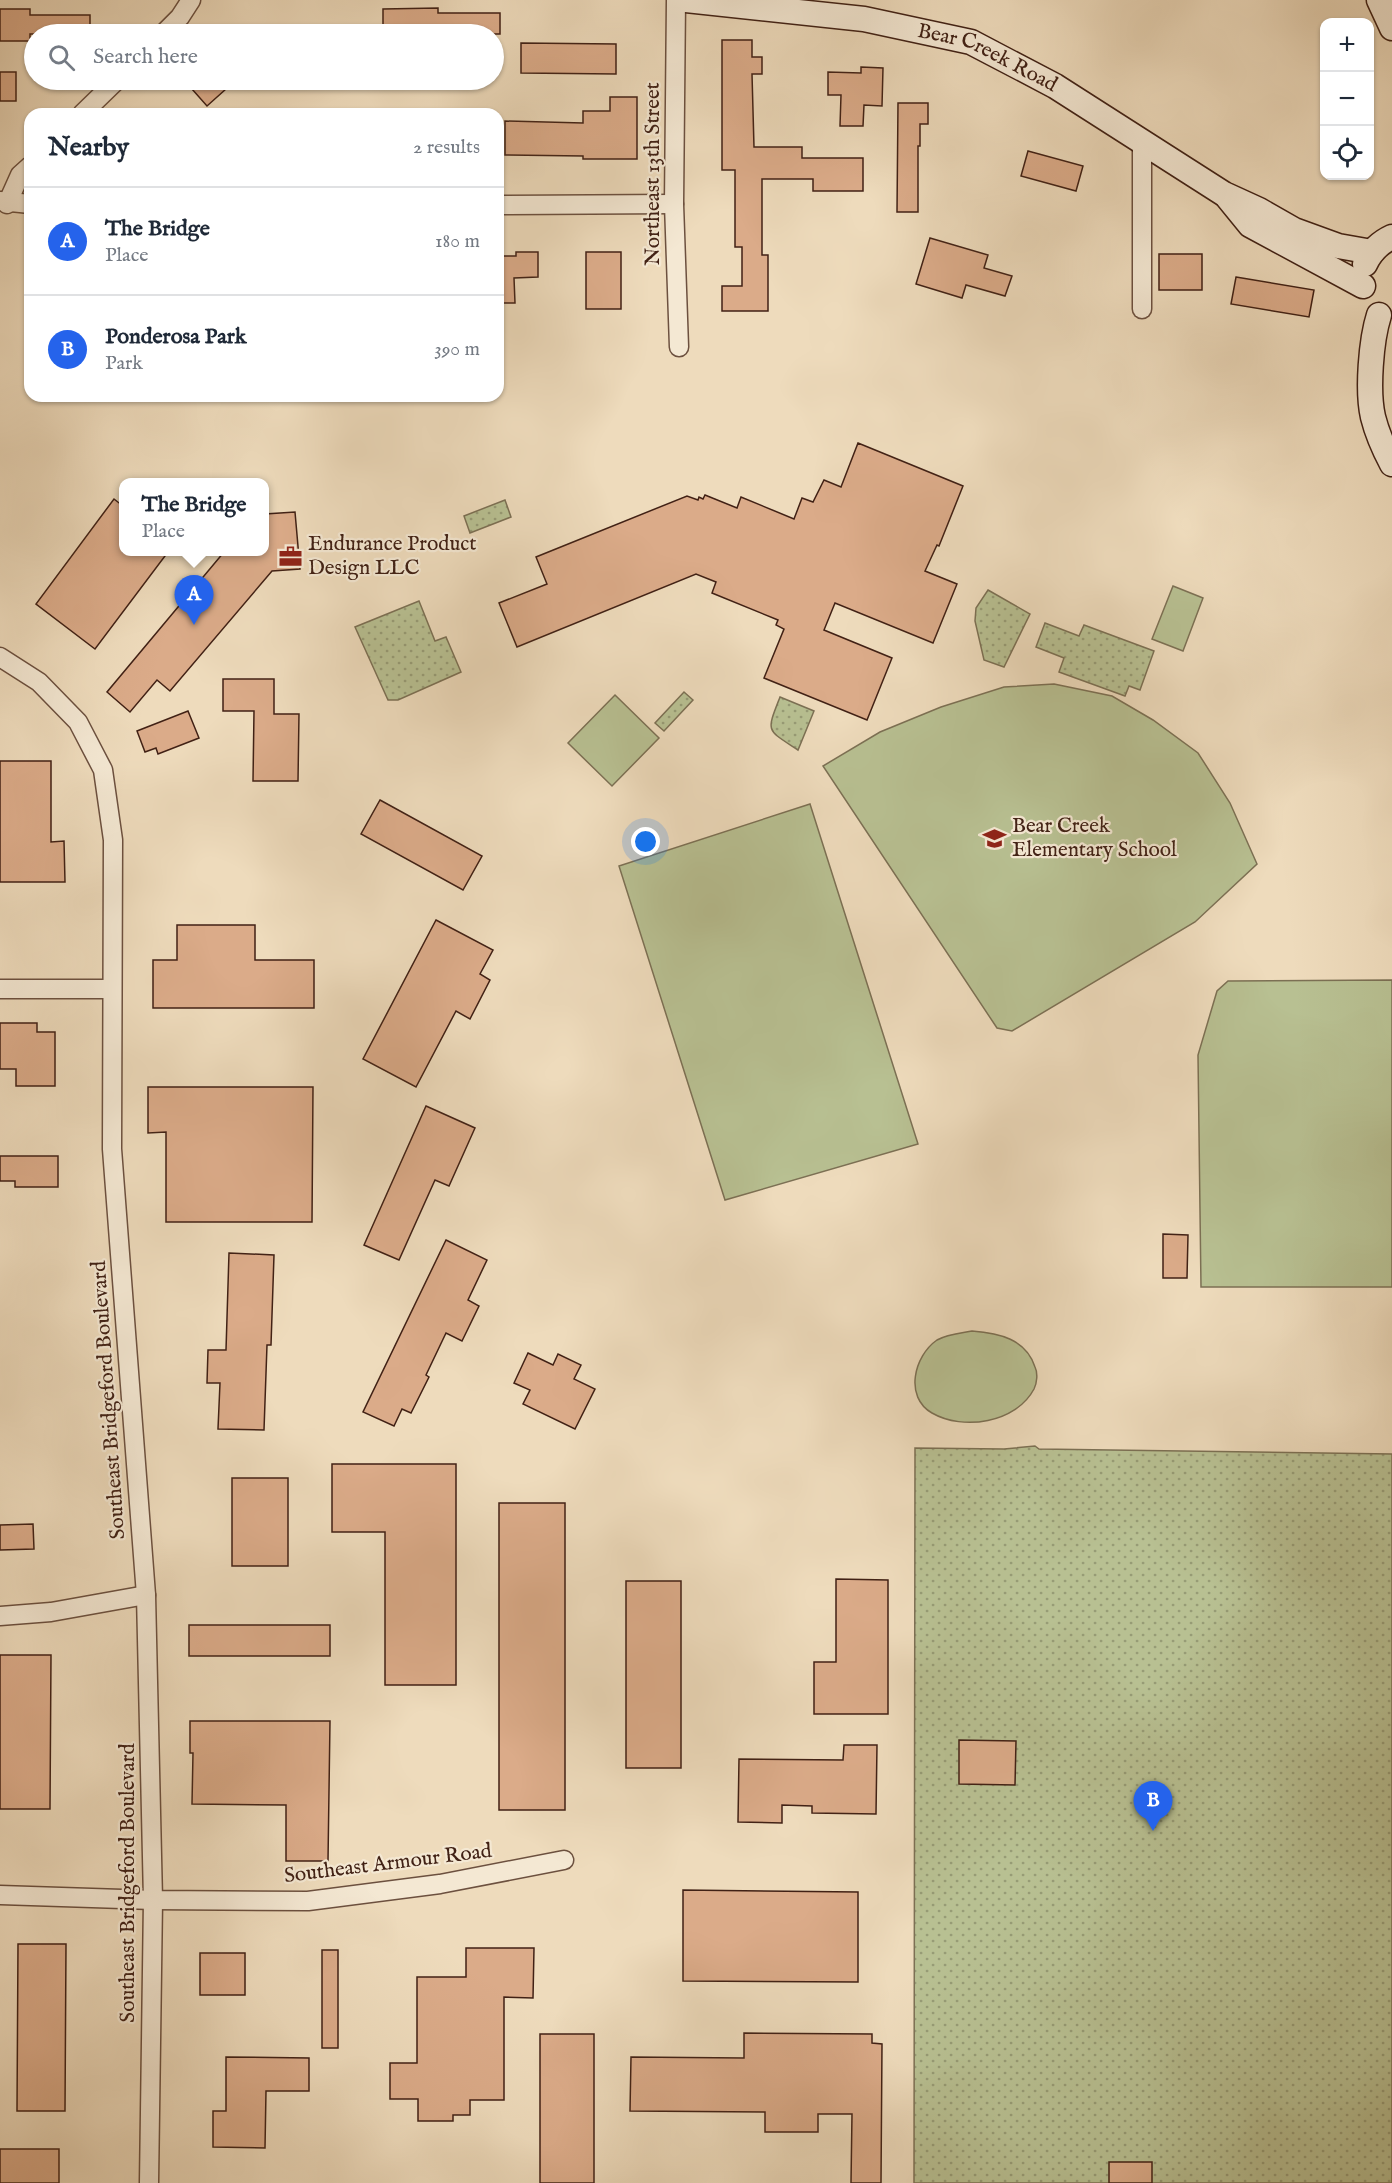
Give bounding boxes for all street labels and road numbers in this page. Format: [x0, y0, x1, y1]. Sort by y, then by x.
street label: Bear Creek Road [915, 17, 1063, 99]
street label: Northeast 13th Street [640, 82, 667, 266]
street label: Southeast Bridgeford Boulevard [86, 1259, 132, 1540]
street label: Southeast Bridgeford Boulevard [115, 1743, 142, 2023]
street label: Southeast Armour Road [283, 1838, 494, 1890]

